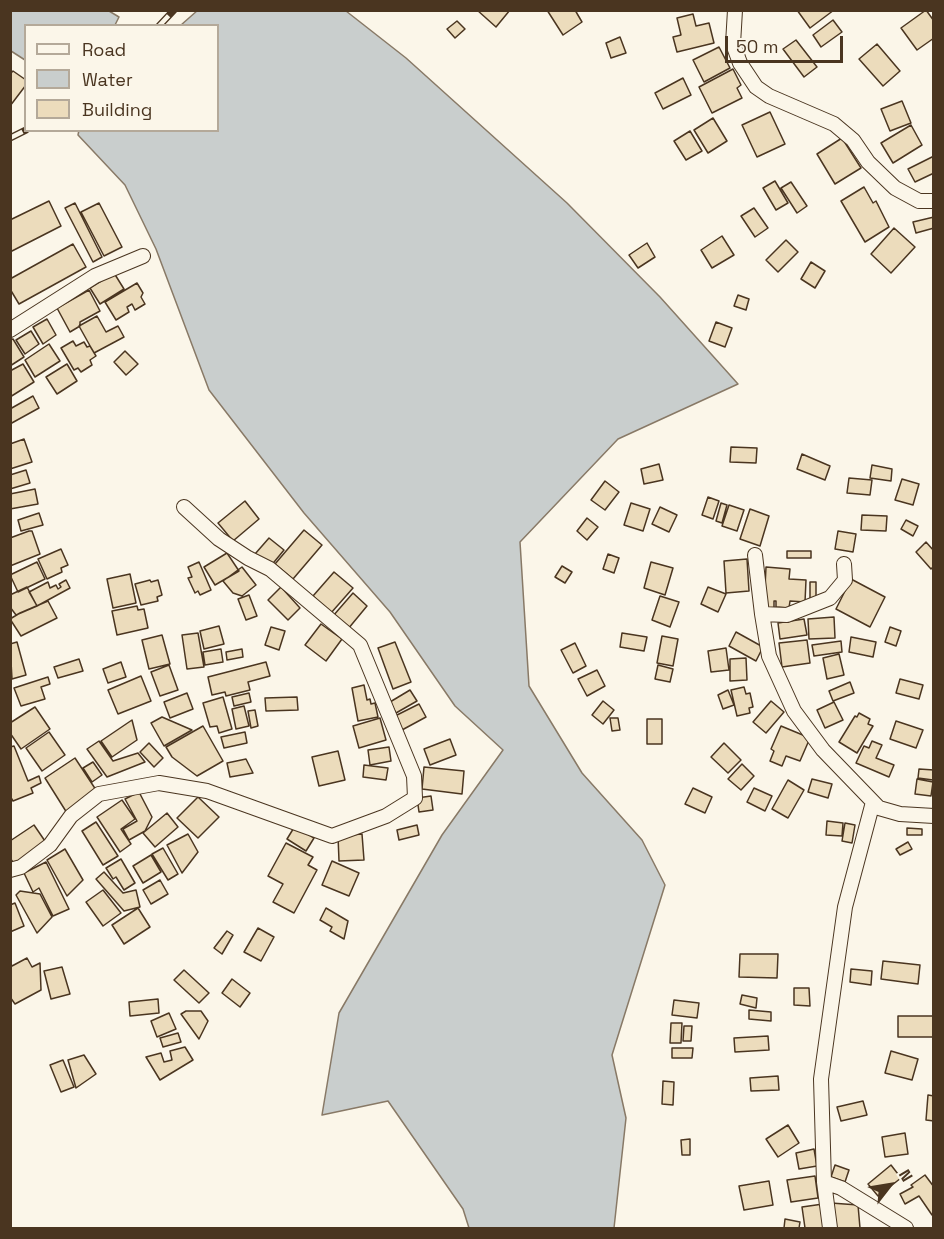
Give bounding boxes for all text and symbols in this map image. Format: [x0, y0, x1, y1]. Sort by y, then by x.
legend [24, 24, 219, 132]
scale bar [728, 24, 846, 62]
text: 50 m [736, 35, 778, 58]
text: Road [82, 38, 126, 61]
text: Water [82, 68, 133, 91]
text: Building [82, 98, 152, 121]
north arrow [860, 1155, 920, 1215]
text: N [894, 1165, 918, 1185]

